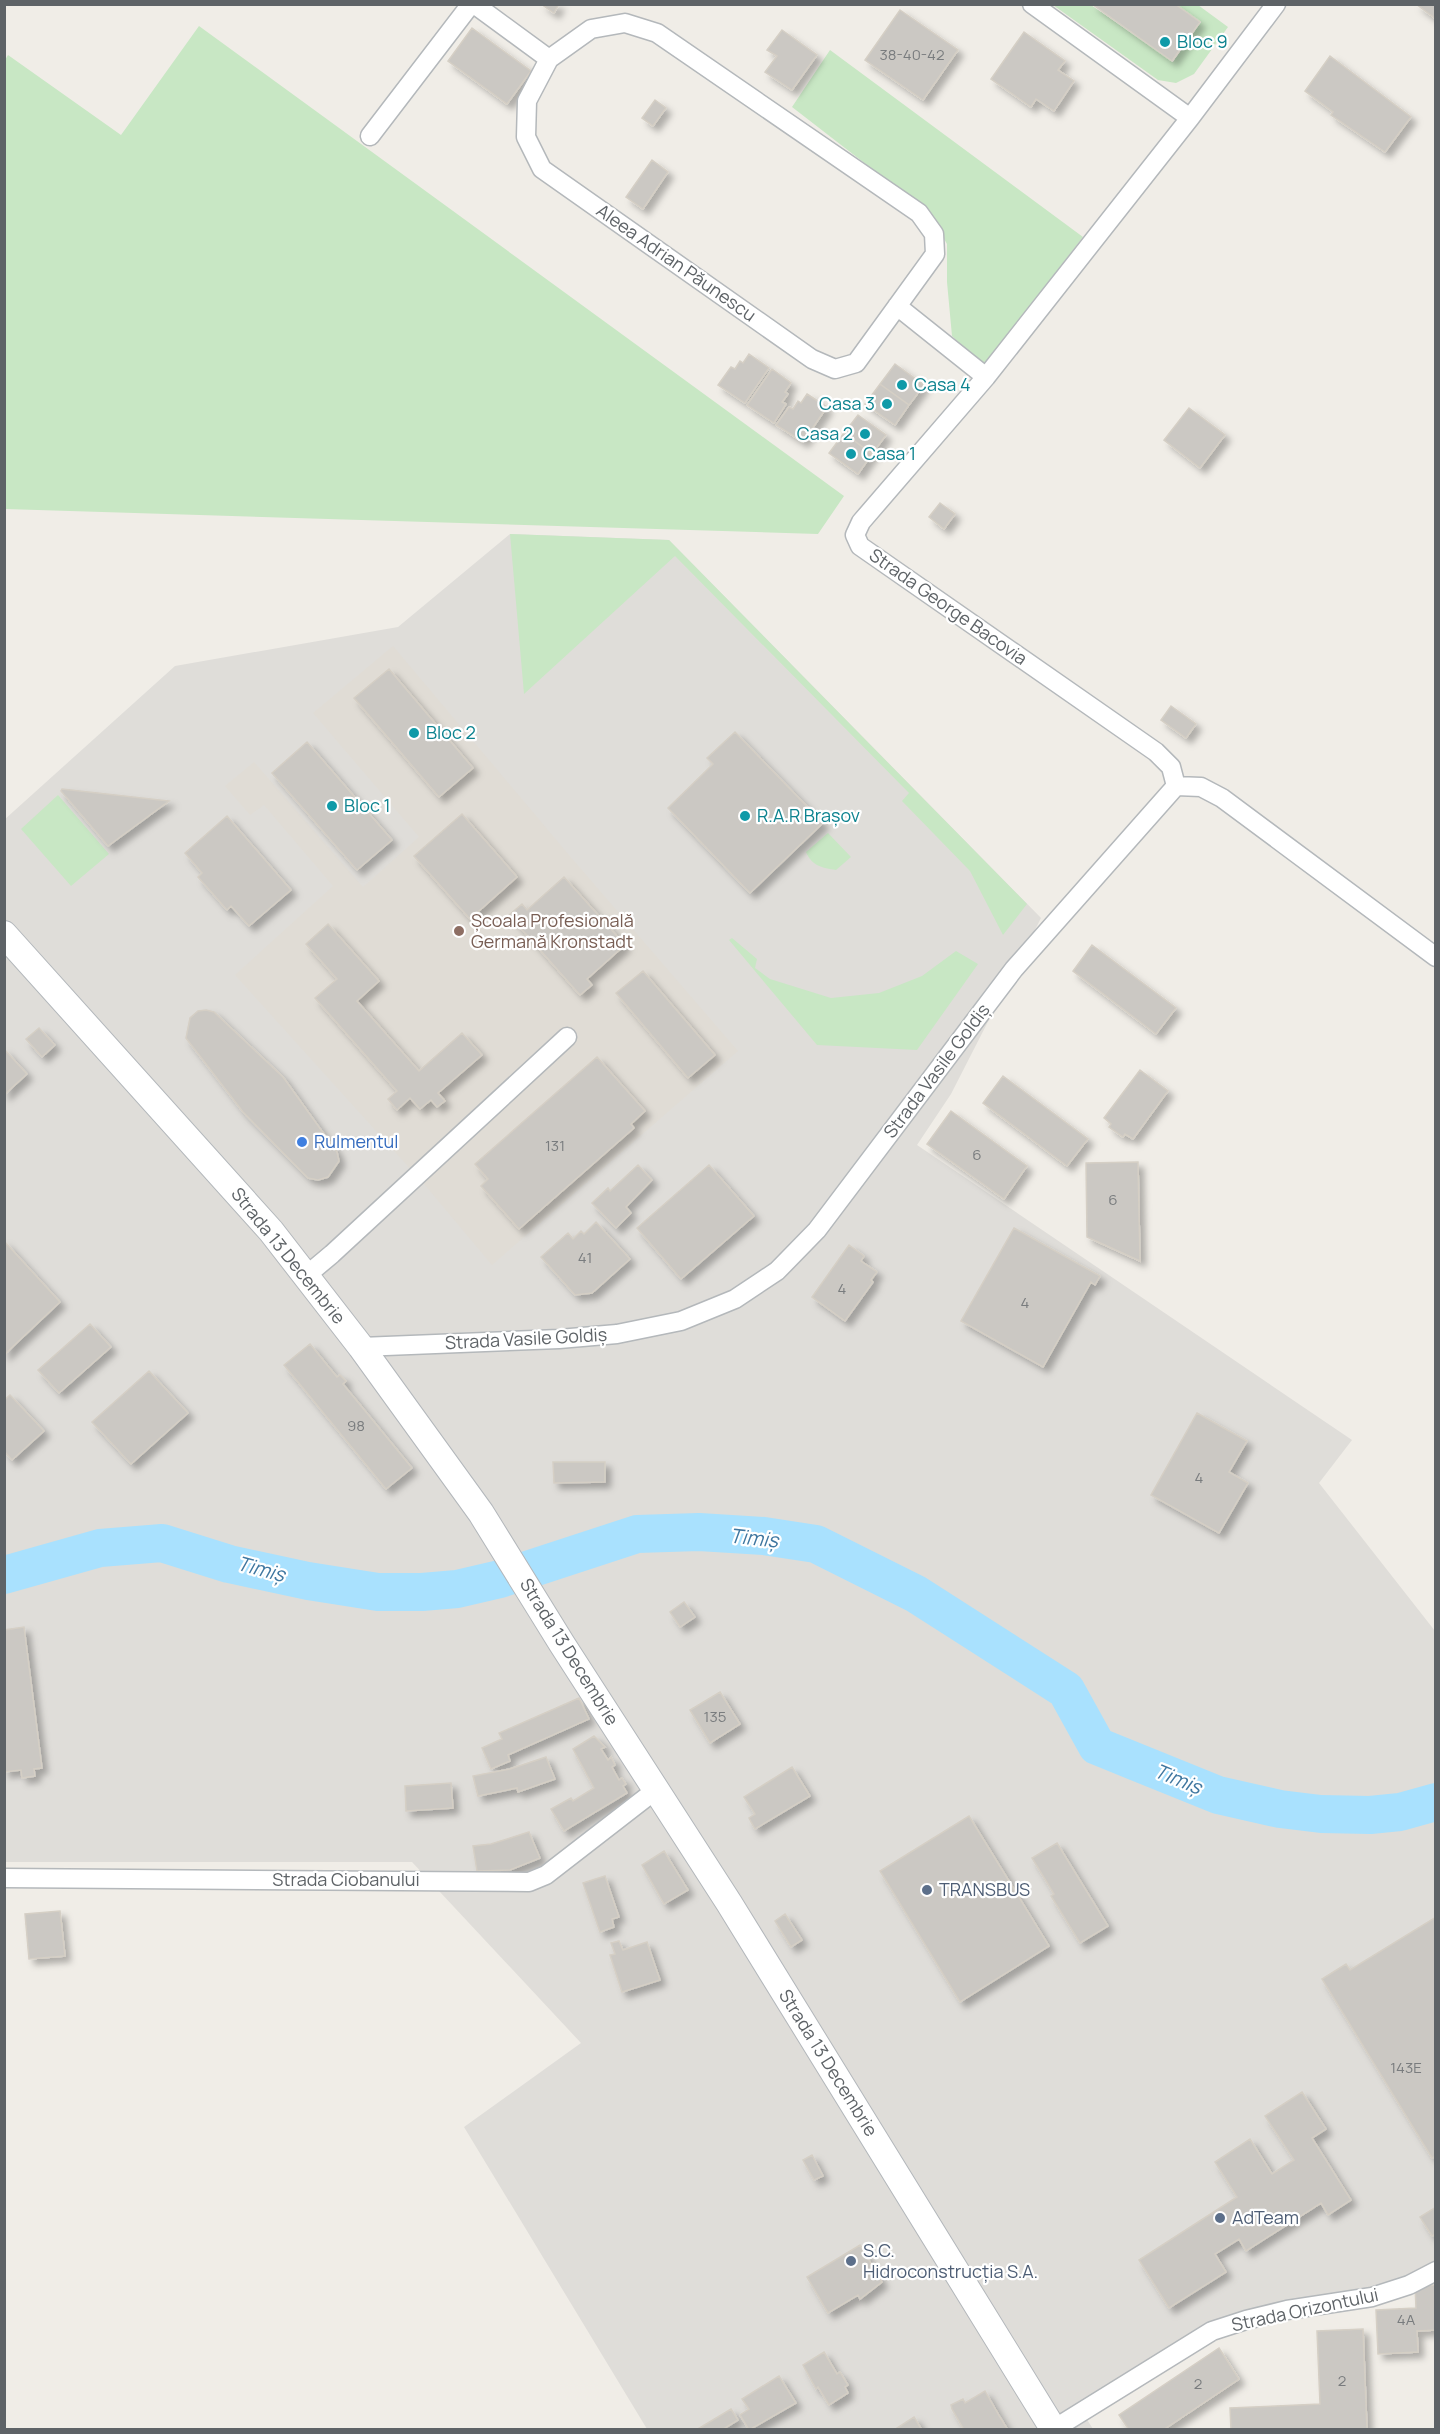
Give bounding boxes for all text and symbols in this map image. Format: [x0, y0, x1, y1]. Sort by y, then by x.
place label: Bloc 9 [1177, 29, 1228, 53]
marker: Bloc 9 [1158, 35, 1172, 49]
house number: 38-40-42 [880, 44, 945, 65]
street label: Aleea Adrian Păunescu [592, 198, 761, 326]
place label: Casa 4 [914, 372, 971, 396]
marker: Casa 4 [895, 378, 909, 392]
place label: Casa 3 [819, 391, 875, 415]
marker: Casa 3 [880, 397, 894, 411]
place label: Casa 2 [797, 421, 853, 445]
marker: Casa 2 [858, 427, 872, 441]
place label: Casa 1 [863, 441, 916, 465]
marker: Casa 1 [844, 447, 858, 461]
street label: Strada George Bacovia [865, 542, 1032, 670]
place label: Bloc 2 [426, 720, 476, 744]
marker: Bloc 2 [407, 726, 421, 740]
place label: Bloc 1 [344, 793, 390, 817]
marker: Bloc 1 [325, 799, 339, 813]
place label: R.A.R Brașov [757, 803, 860, 827]
marker: R.A.R Brașov [738, 809, 752, 823]
place label: Școala Profesională Germană Kronstadt [471, 908, 634, 953]
marker: Școala Profesională Germană Kronstadt [452, 924, 466, 938]
street label: Strada Vasile Goldiș [878, 998, 995, 1143]
place label: Rulmentul [314, 1129, 399, 1153]
marker: Rulmentul [295, 1135, 309, 1149]
house number: 131 [545, 1135, 565, 1156]
house number: 6 [972, 1144, 982, 1165]
street label: Strada 13 Decembrie [226, 1182, 351, 1329]
house number: 6 [1108, 1189, 1118, 1210]
house number: 41 [578, 1247, 592, 1268]
house number: 4 [838, 1278, 847, 1299]
house number: 4 [1021, 1292, 1030, 1313]
street label: Strada Vasile Goldiș [444, 1322, 608, 1354]
house number: 98 [347, 1415, 365, 1436]
house number: 4 [1195, 1467, 1204, 1488]
water label: Timiș [728, 1522, 781, 1554]
water label: Timiș [234, 1549, 290, 1588]
street label: Strada 13 Decembrie [515, 1573, 625, 1729]
house number: 135 [704, 1706, 726, 1727]
water label: Timiș [1151, 1757, 1207, 1801]
street label: Strada Ciobanului [272, 1867, 420, 1891]
place label: TRANSBUS [939, 1877, 1030, 1901]
marker: TRANSBUS [920, 1883, 934, 1897]
street label: Strada 13 Decembrie [774, 1984, 884, 2140]
house number: 143E [1390, 2057, 1422, 2078]
place label: AdTeam [1232, 2205, 1299, 2229]
marker: AdTeam [1213, 2211, 1227, 2225]
place label: S.C. Hidroconstrucția S.A. [863, 2238, 1038, 2283]
marker: S.C. Hidroconstrucția S.A. [844, 2254, 858, 2268]
street label: Strada Orizontului [1229, 2282, 1380, 2336]
house number: 4A [1397, 2309, 1416, 2330]
house number: 2 [1338, 2370, 1346, 2391]
house number: 2 [1194, 2373, 1202, 2394]

